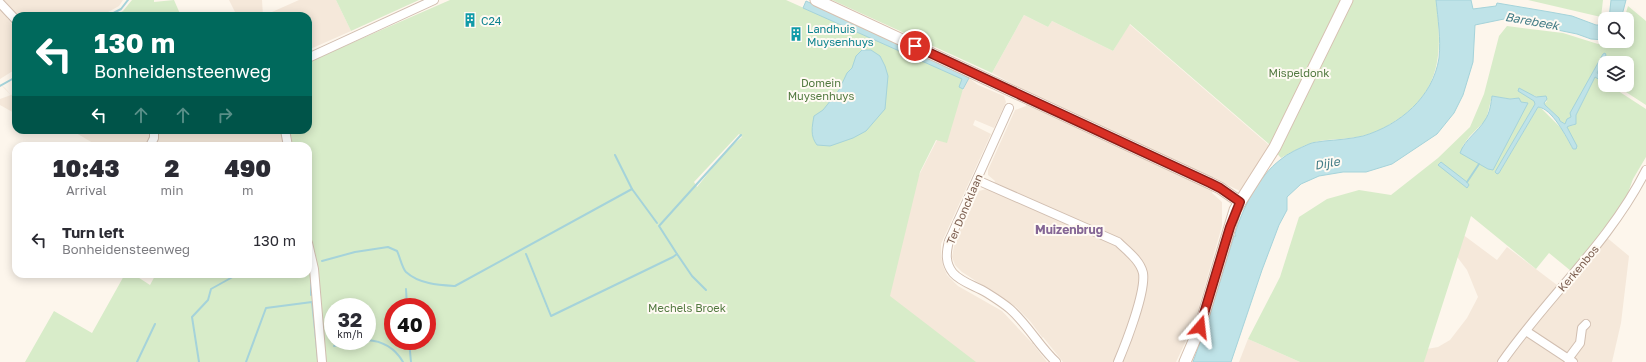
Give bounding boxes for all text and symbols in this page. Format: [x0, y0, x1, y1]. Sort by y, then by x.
water label: Barebeek [1504, 9, 1561, 33]
building icon: C24 [462, 12, 478, 28]
map controls [1598, 12, 1634, 92]
button: search [1598, 12, 1634, 48]
place label: C24 [481, 14, 502, 27]
place label: Landhuis Muysenhuys [807, 22, 874, 48]
text: 130 m [94, 26, 175, 59]
building icon: Landhuis Muysenhuys [788, 26, 804, 42]
icon: left [28, 28, 80, 80]
pin [898, 29, 932, 63]
icon: arrive [904, 35, 926, 57]
button: layers [1598, 56, 1634, 92]
text: Bonheidensteenweg [94, 60, 271, 82]
park label: Mispeldonk [1268, 66, 1330, 79]
park label: Domein Muysenhuys [788, 76, 854, 102]
icon: left [88, 104, 110, 126]
icon: ahead [130, 104, 152, 126]
icon: ahead [172, 104, 194, 126]
icon: right [214, 104, 236, 126]
text: 10:43 [53, 153, 120, 182]
text: 2 [165, 153, 179, 182]
text: 490 [224, 153, 271, 182]
water label: Dijle [1313, 153, 1342, 173]
street label: Ter Doncklaan [943, 172, 985, 246]
text: Arrival [66, 182, 107, 198]
text: min [161, 182, 184, 198]
text: m [242, 182, 254, 198]
district label: Muizenbrug [1035, 222, 1103, 237]
text: Turn left [62, 223, 124, 241]
icon: left [28, 229, 50, 251]
text: 130 m [254, 231, 296, 249]
text: Bonheidensteenweg [62, 241, 190, 257]
street label: Kerkenbos [1555, 242, 1601, 294]
speed limit sign: 40 [384, 298, 436, 350]
park label: Mechels Broek [648, 301, 726, 314]
position arrow [1179, 306, 1221, 348]
text: 32 [338, 307, 362, 331]
text: km/h [337, 328, 363, 340]

